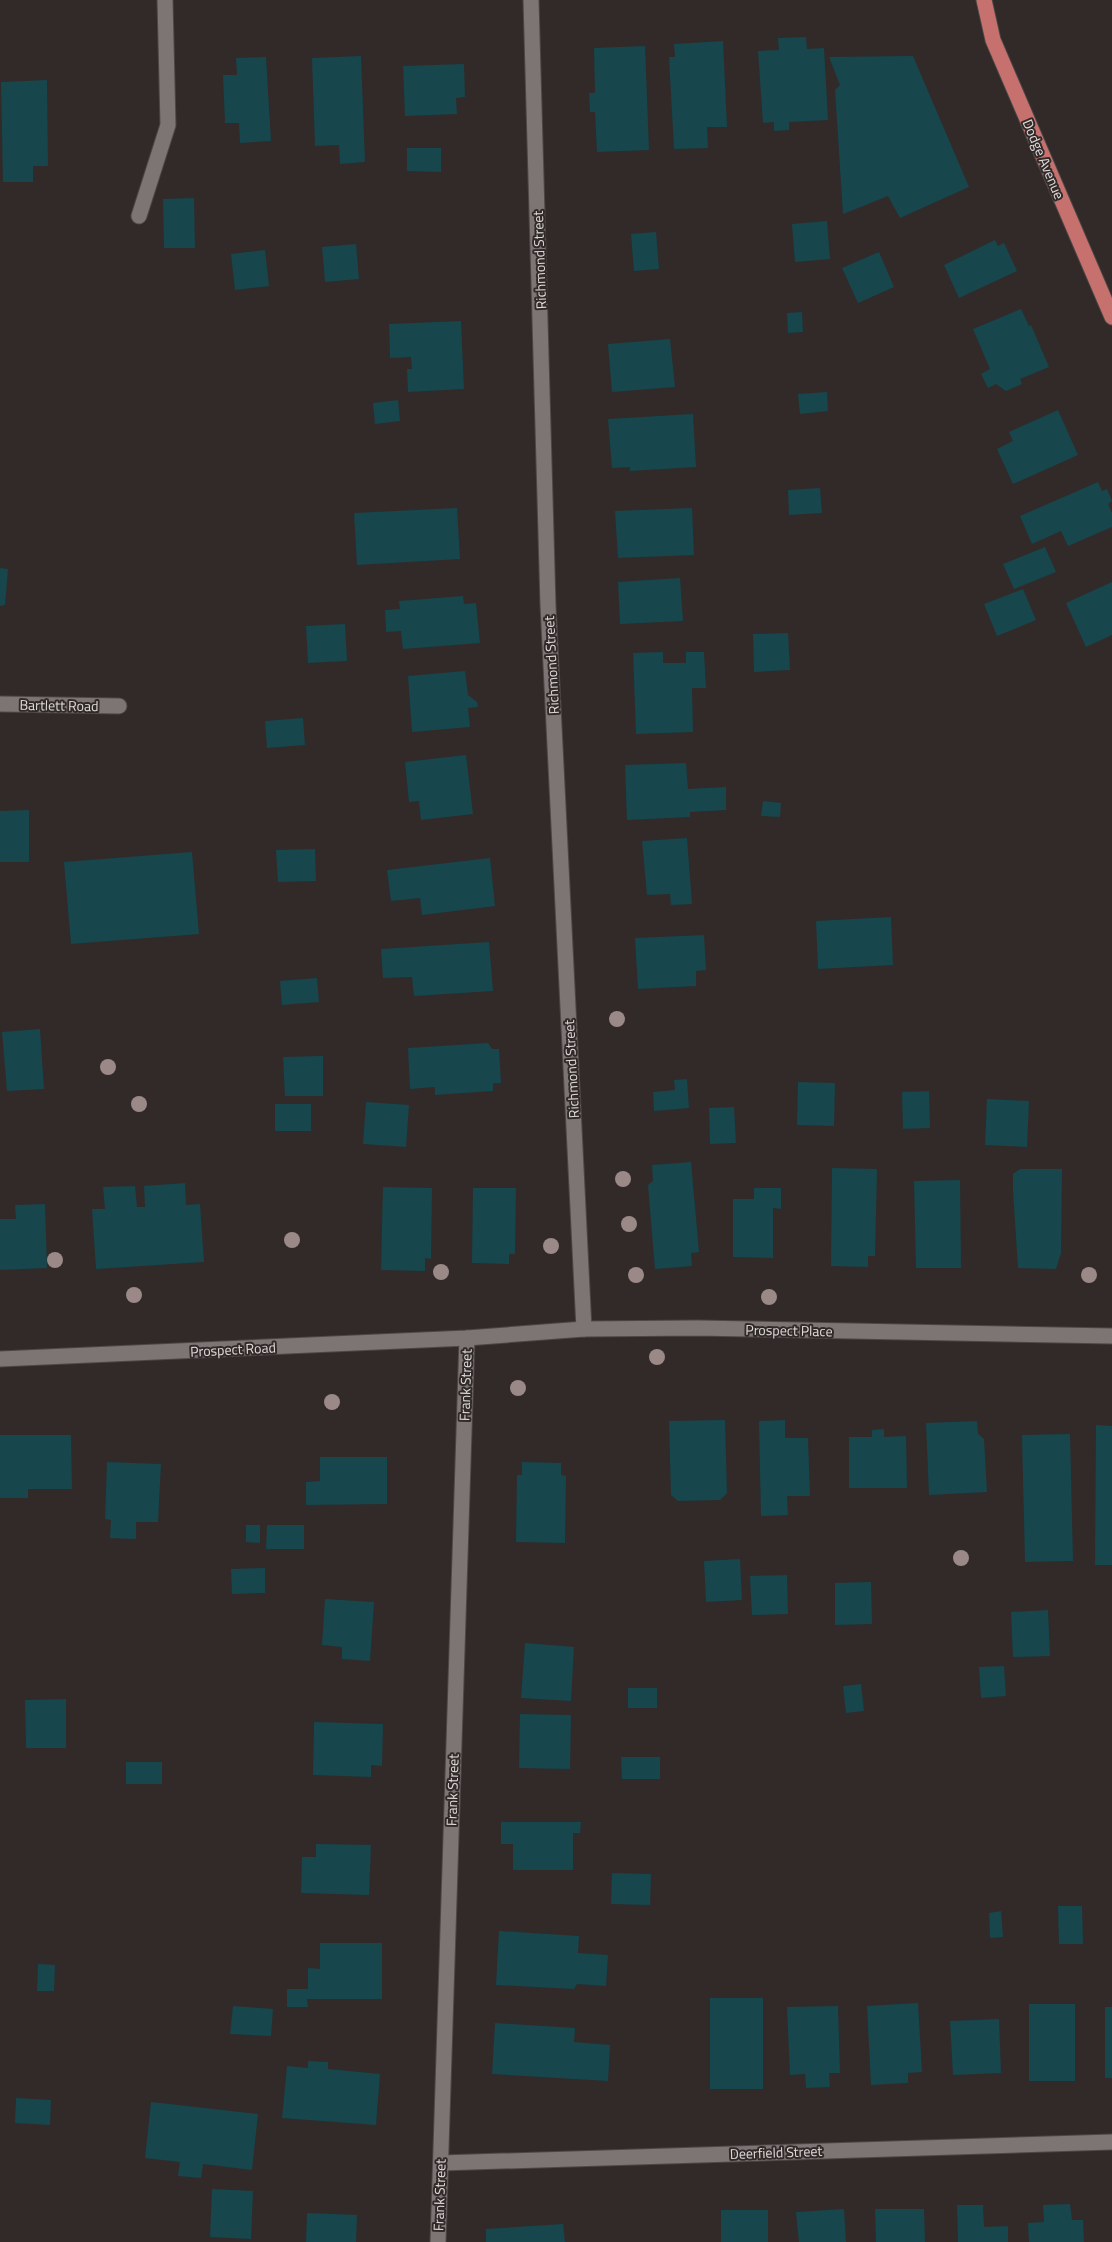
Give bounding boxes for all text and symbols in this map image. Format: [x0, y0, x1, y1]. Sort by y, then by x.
street label: Dodge Avenue [1018, 116, 1070, 202]
street label: Richmond Street [527, 210, 551, 310]
street label: Richmond Street [538, 615, 564, 715]
street label: Bartlett Road [19, 694, 99, 716]
street label: Richmond Street [558, 1019, 584, 1119]
street label: Prospect Place [745, 1319, 833, 1341]
street label: Prospect Road [190, 1336, 276, 1362]
street label: Frank Street [453, 1348, 477, 1422]
street label: Frank Street [440, 1753, 464, 1827]
street label: Deerfield Street [729, 2140, 823, 2164]
street label: Frank Street [427, 2158, 451, 2232]

